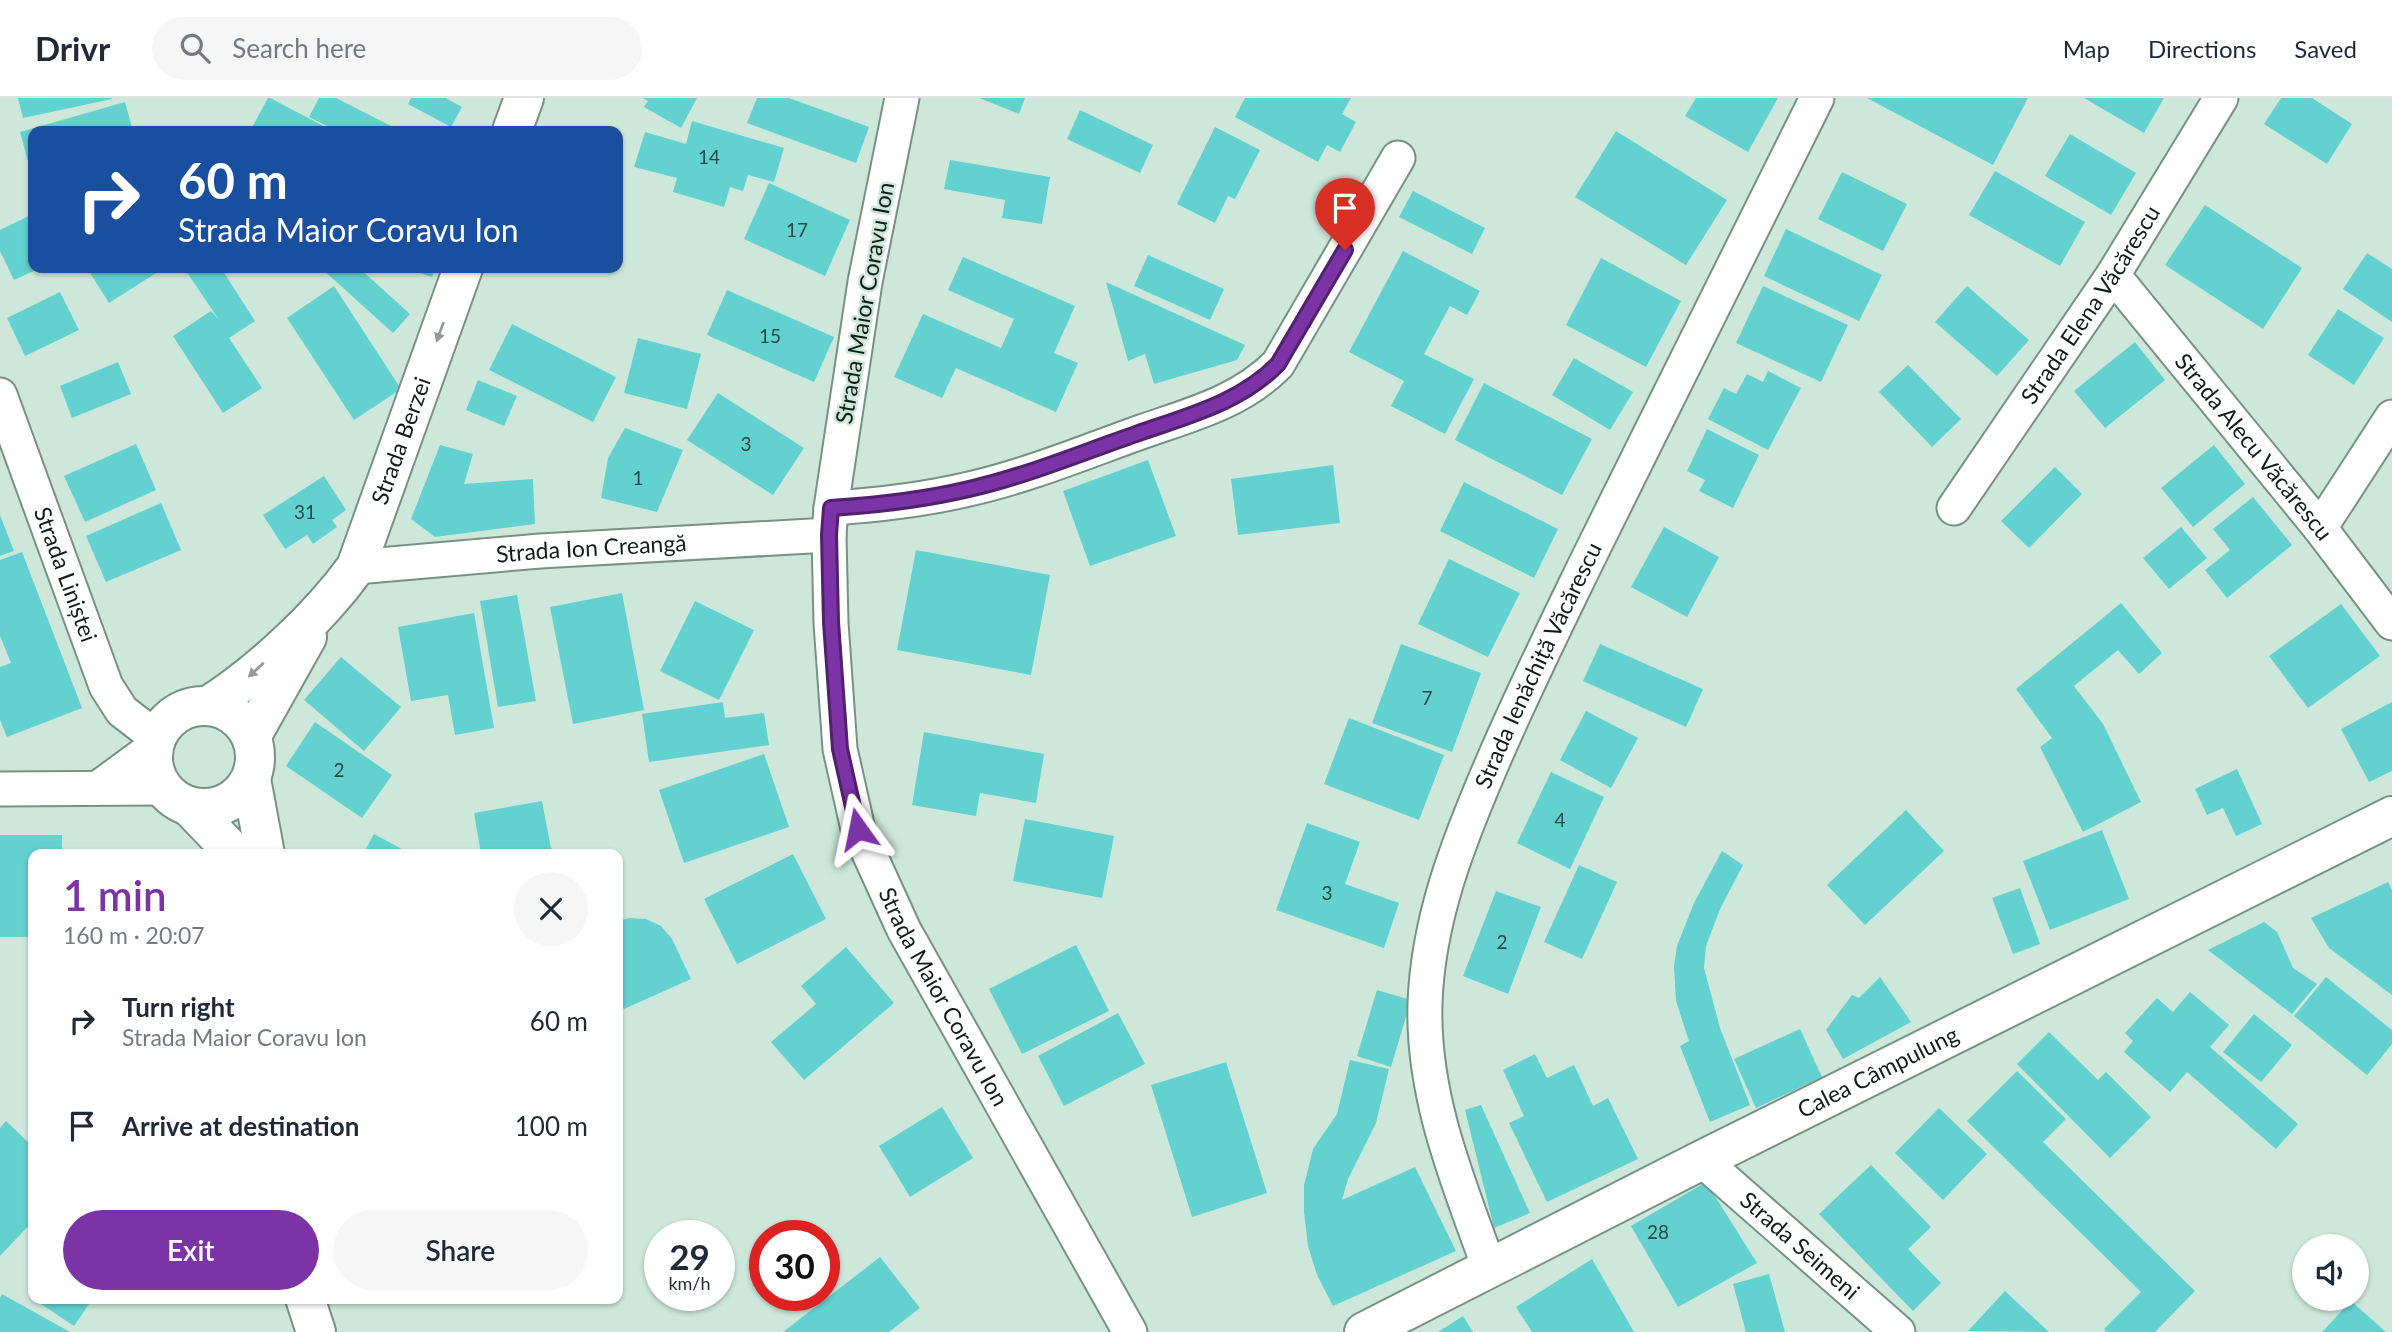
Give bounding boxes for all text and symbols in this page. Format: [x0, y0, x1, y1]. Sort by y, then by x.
search box [152, 17, 642, 80]
text: Drivr [35, 28, 110, 68]
icon: search [176, 29, 214, 67]
text: Search here [232, 32, 366, 64]
text: Map [2063, 34, 2110, 63]
text: Directions [2148, 34, 2256, 63]
text: Saved [2294, 34, 2357, 63]
house number: 14 [698, 145, 720, 168]
text: 60 m [178, 151, 288, 209]
icon: right [63, 154, 154, 245]
pin [1315, 178, 1375, 250]
street label: Strada Maior Coravu Ion [829, 180, 899, 426]
icon: arrive [1326, 189, 1364, 227]
street label: Strada Elena Văcărescu [2014, 200, 2165, 409]
text: Strada Maior Coravu Ion [178, 210, 519, 249]
house number: 17 [786, 218, 808, 241]
one-way arrow [434, 322, 445, 343]
house number: 15 [759, 324, 781, 347]
street label: Strada Alecu Văcărescu [2170, 347, 2339, 545]
street label: Strada Berzei [365, 373, 436, 508]
house number: 3 [740, 432, 752, 455]
house number: 1 [632, 466, 644, 489]
house number: 31 [294, 500, 316, 523]
street label: Strada Liniștei [29, 503, 104, 645]
street label: Strada Ion Creangă [495, 528, 687, 568]
street label: Strada Ienăchiță Văcărescu [1468, 537, 1607, 792]
one-way arrow [248, 662, 265, 678]
house number: 7 [1421, 686, 1433, 709]
house number: 2 [333, 758, 345, 781]
position arrow [821, 792, 895, 866]
house number: 4 [1554, 808, 1566, 831]
text: 1 min [63, 870, 167, 920]
button: close [514, 872, 588, 946]
house number: 3 [1321, 881, 1333, 904]
street label: Strada Maior Coravu Ion [873, 883, 1015, 1111]
text: 160 m · 20:07 [63, 921, 205, 949]
house number: 2 [1496, 930, 1508, 953]
text: Turn right [122, 991, 235, 1023]
icon: right [63, 1002, 101, 1040]
text: 60 m [530, 1005, 588, 1037]
street label: Calea Câmpulung [1793, 1019, 1963, 1123]
text: Strada Maior Coravu Ion [122, 1023, 367, 1051]
icon: arrive [63, 1107, 101, 1145]
text: Arrive at destination [122, 1110, 359, 1142]
text: 100 m [515, 1110, 588, 1142]
street label: Strada Seimeni [1735, 1185, 1866, 1305]
button: Exit [63, 1210, 319, 1290]
button: Share [333, 1210, 588, 1290]
speed limit sign: 30 [749, 1220, 840, 1311]
house number: 28 [1647, 1220, 1669, 1243]
map controls [2292, 1234, 2369, 1311]
button: sound [2292, 1234, 2369, 1311]
text: 29 [669, 1235, 710, 1277]
text: km/h [668, 1272, 711, 1294]

